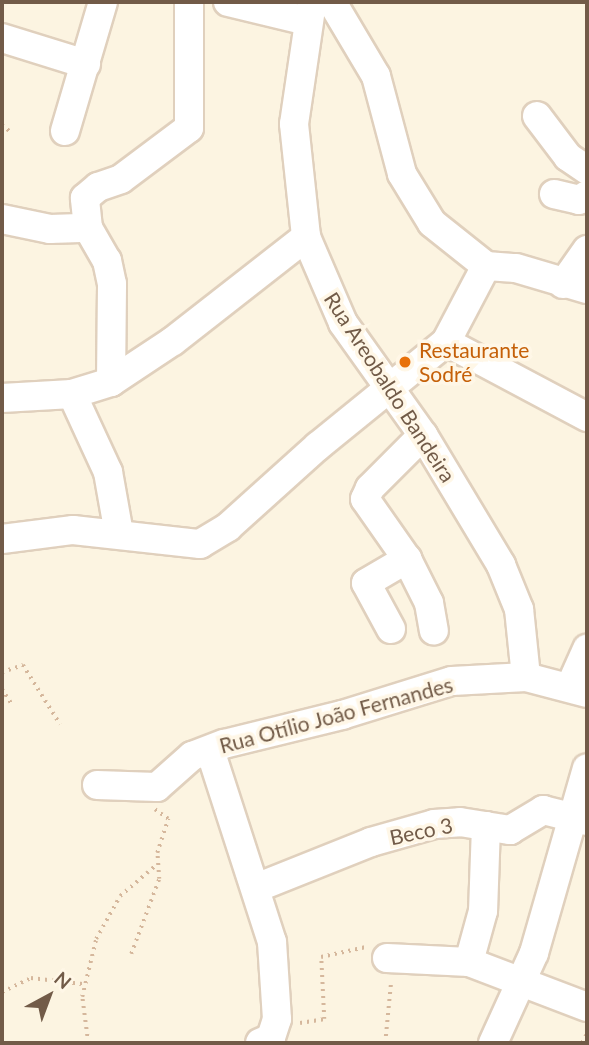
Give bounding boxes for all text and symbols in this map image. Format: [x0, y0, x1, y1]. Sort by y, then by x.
street label: Rua Areobaldo Bandeira [319, 287, 461, 487]
place label: Restaurante Sodré [419, 337, 529, 387]
marker: Restaurante Sodré [397, 354, 413, 370]
street label: Rua Otílio João Fernandes [216, 672, 456, 758]
street label: Beco 3 [387, 812, 455, 850]
north arrow [14, 961, 84, 1031]
text: N [50, 966, 76, 993]

